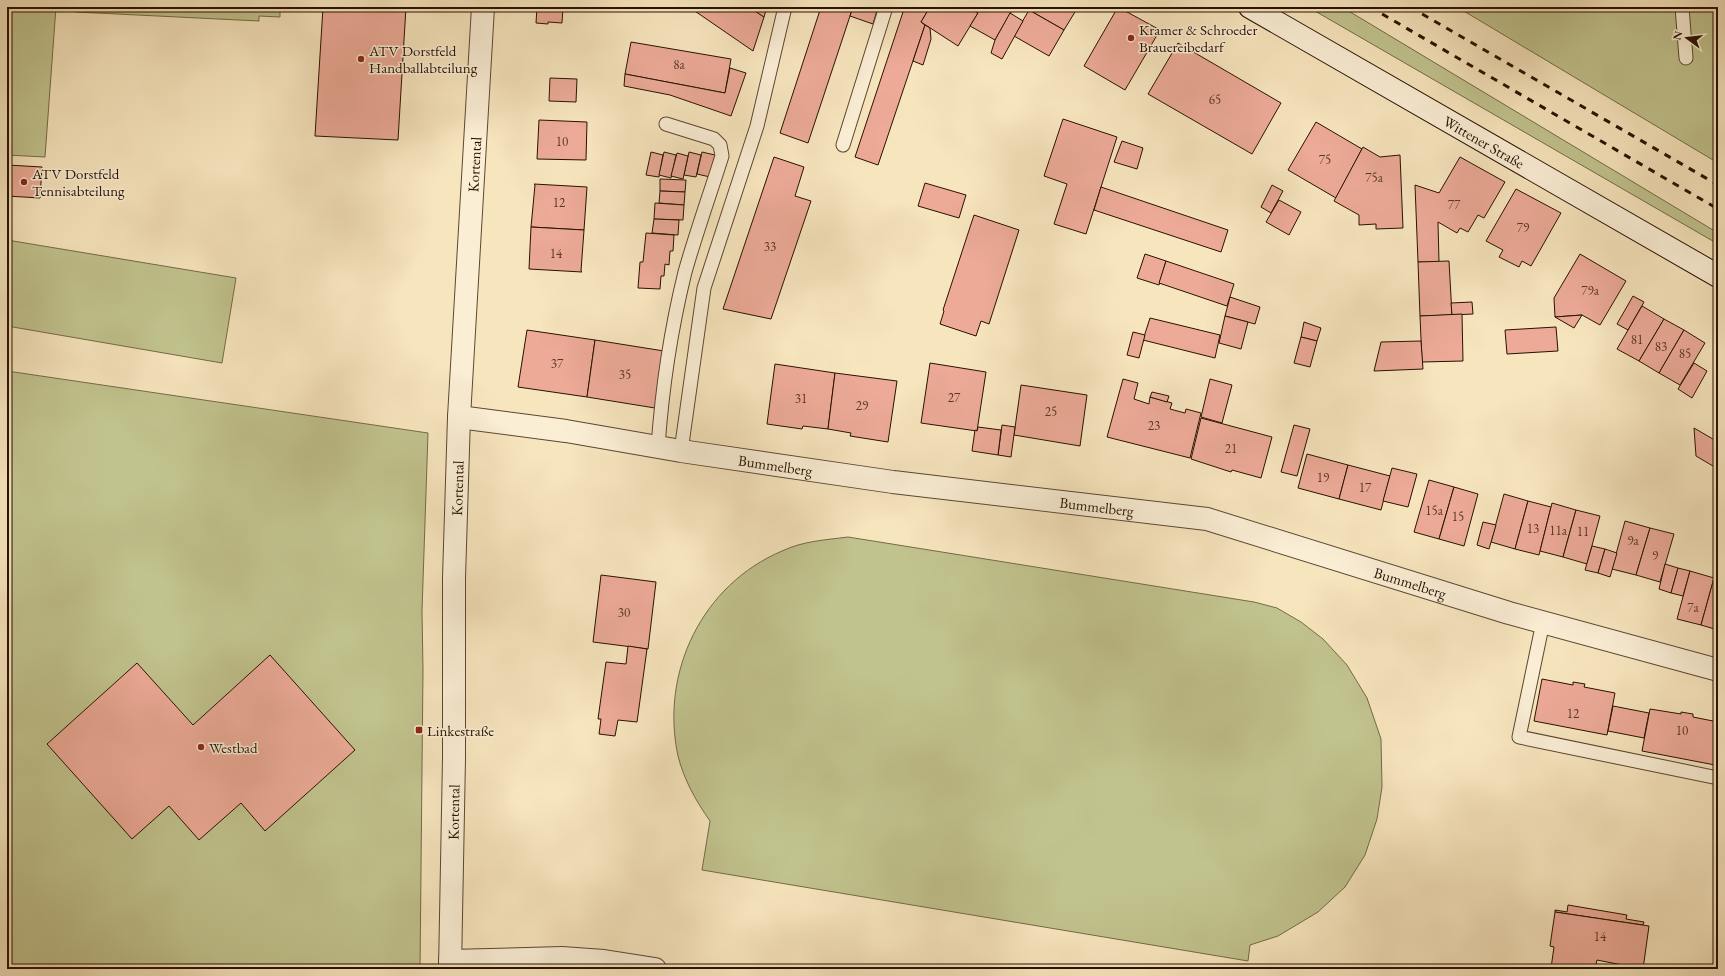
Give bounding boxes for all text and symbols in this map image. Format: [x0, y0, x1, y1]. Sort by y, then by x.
north arrow [1667, 18, 1707, 58]
place label: Kramer & Schroeder Brauereibedarf [1139, 20, 1257, 56]
text: N [1669, 29, 1685, 42]
marker: Kramer & Schroeder Brauereibedarf [1126, 33, 1136, 43]
place label: ATV Dorstfeld Handballabteilung [368, 41, 478, 77]
marker: ATV Dorstfeld Handballabteilung [356, 54, 366, 64]
house number: 8a [673, 56, 686, 73]
house number: 65 [1209, 91, 1221, 108]
street label: Wittener Straße [1440, 111, 1528, 172]
house number: 10 [556, 133, 568, 150]
street label: Kortental [463, 136, 485, 193]
house number: 75 [1319, 151, 1331, 168]
place label: ATV Dorstfeld Tennisabteilung [31, 164, 125, 200]
house number: 75a [1365, 169, 1384, 186]
marker: ATV Dorstfeld Tennisabteilung [19, 177, 29, 187]
house number: 12 [553, 194, 566, 211]
house number: 77 [1448, 196, 1461, 213]
house number: 79 [1517, 219, 1530, 236]
house number: 33 [764, 238, 776, 255]
house number: 14 [550, 245, 563, 262]
house number: 79a [1581, 282, 1600, 299]
house number: 81 [1631, 331, 1643, 348]
house number: 83 [1655, 338, 1667, 355]
house number: 85 [1679, 345, 1691, 362]
house number: 37 [551, 355, 564, 372]
house number: 35 [619, 366, 631, 383]
house number: 27 [948, 389, 961, 406]
house number: 31 [795, 390, 807, 407]
house number: 29 [856, 397, 869, 414]
house number: 25 [1045, 403, 1057, 420]
house number: 23 [1148, 417, 1160, 434]
house number: 21 [1225, 440, 1237, 457]
street label: Bummelberg [737, 450, 814, 480]
street label: Kortental [446, 460, 467, 516]
house number: 19 [1317, 469, 1330, 486]
house number: 17 [1359, 479, 1372, 496]
street label: Bummelberg [1059, 492, 1135, 520]
house number: 15a [1425, 502, 1444, 519]
house number: 15 [1452, 508, 1464, 525]
house number: 13 [1527, 520, 1539, 537]
house number: 11a [1549, 522, 1568, 539]
house number: 11 [1577, 523, 1589, 540]
house number: 9a [1627, 532, 1640, 549]
house number: 9 [1652, 547, 1659, 564]
street label: Bummelberg [1372, 562, 1449, 603]
house number: 7a [1687, 599, 1700, 616]
house number: 30 [618, 604, 630, 621]
house number: 12 [1567, 705, 1580, 722]
place label: Linkestraße [427, 721, 494, 740]
house number: 10 [1676, 722, 1688, 739]
marker: Linkestraße [414, 725, 424, 735]
place label: Westbad [209, 738, 258, 757]
marker: Westbad [196, 742, 206, 752]
street label: Kortental [443, 784, 463, 840]
house number: 14 [1594, 928, 1607, 945]

